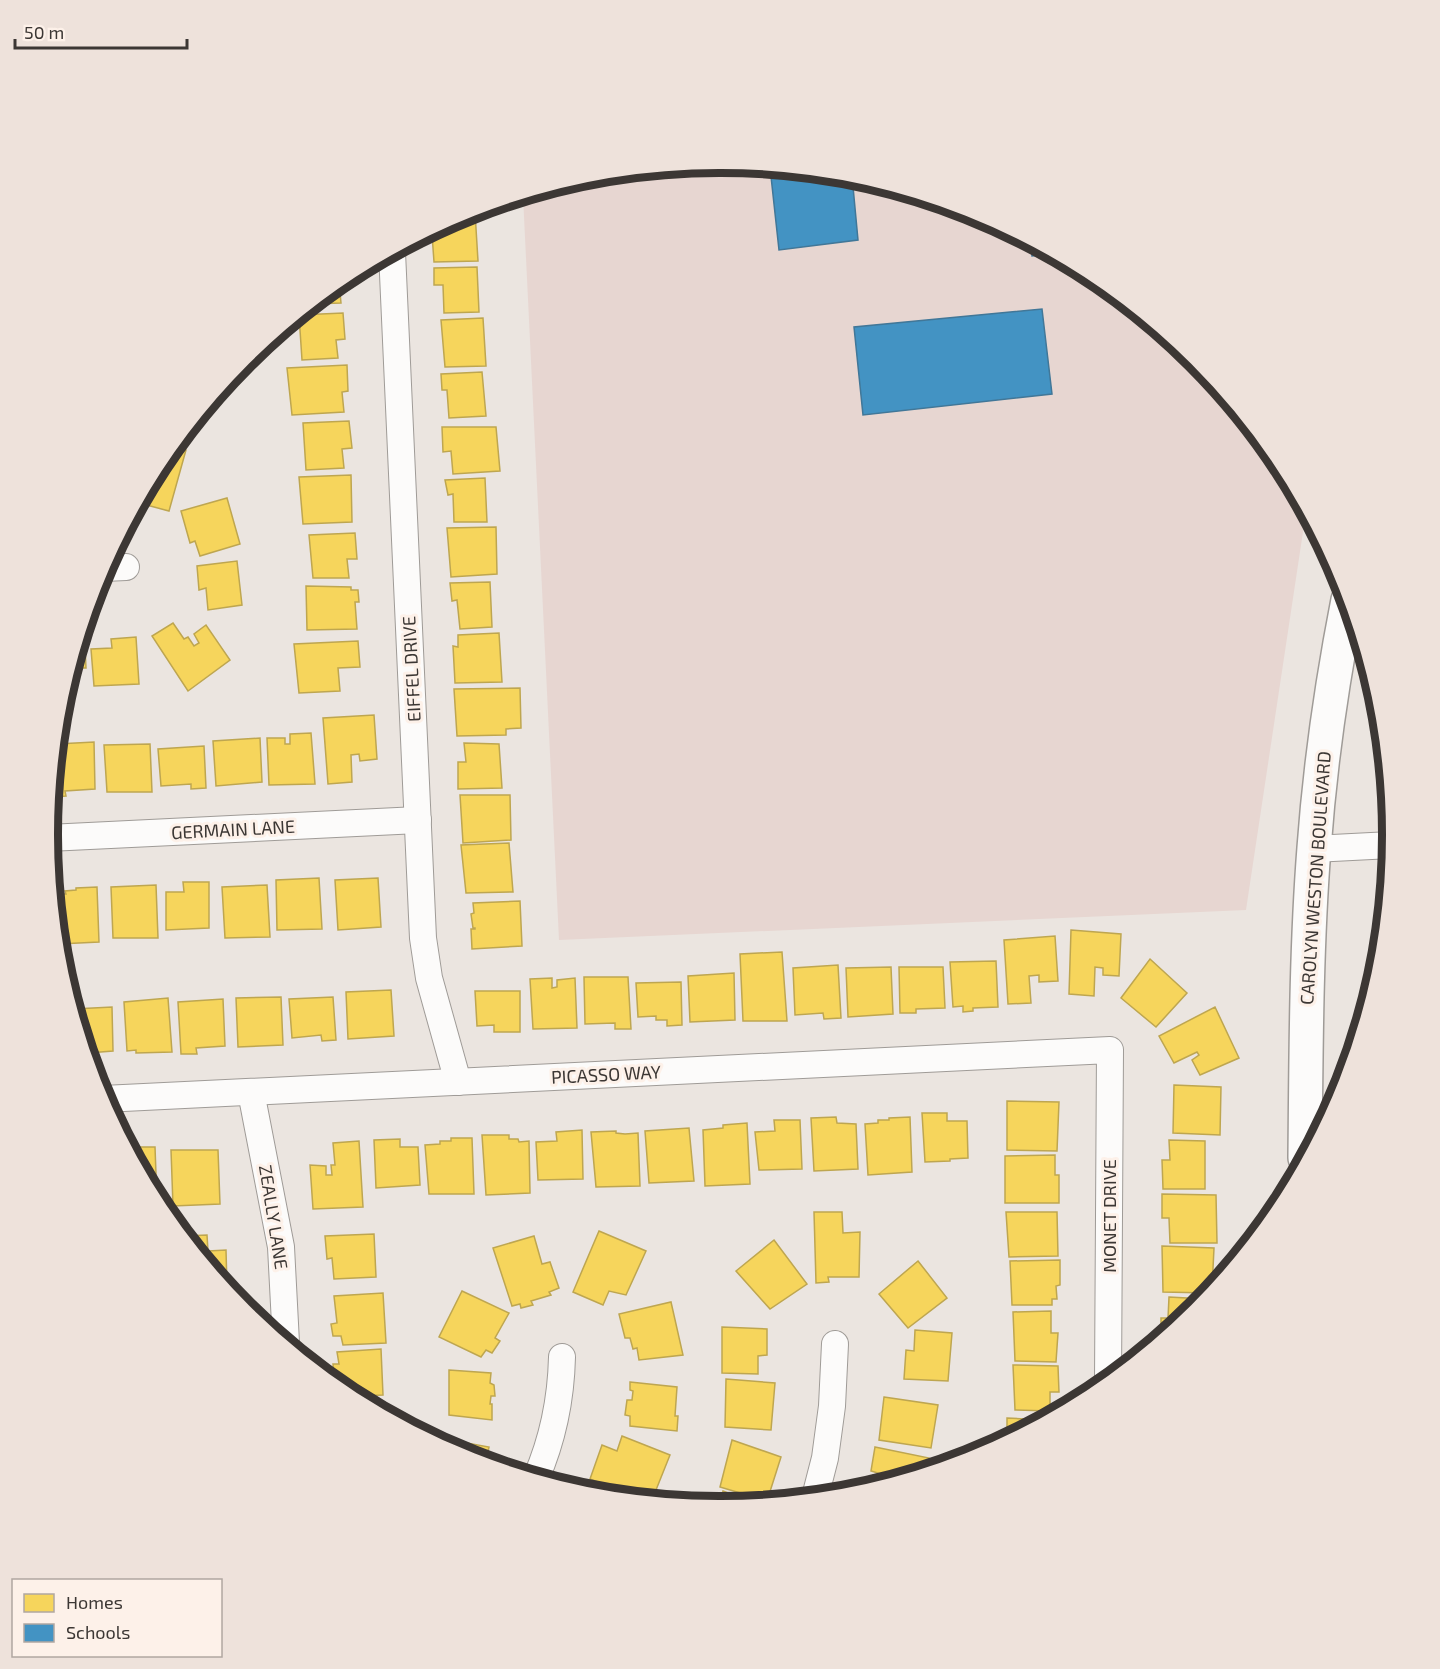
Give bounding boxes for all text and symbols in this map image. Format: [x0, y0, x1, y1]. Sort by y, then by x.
scale bar [15, 12, 188, 50]
text: 50 m [24, 21, 64, 43]
street label: EIFFEL DRIVE [397, 616, 425, 722]
street label: CAROLYN WESTON BOULEVARD [1295, 750, 1335, 1006]
street label: GERMAIN LANE [170, 815, 296, 843]
street label: PICASSO WAY [551, 1060, 662, 1088]
street label: MONET DRIVE [1098, 1159, 1120, 1273]
street label: ZEALLY LANE [255, 1163, 293, 1271]
legend [12, 1579, 222, 1657]
text: Homes [66, 1591, 123, 1613]
text: Schools [66, 1621, 130, 1643]

